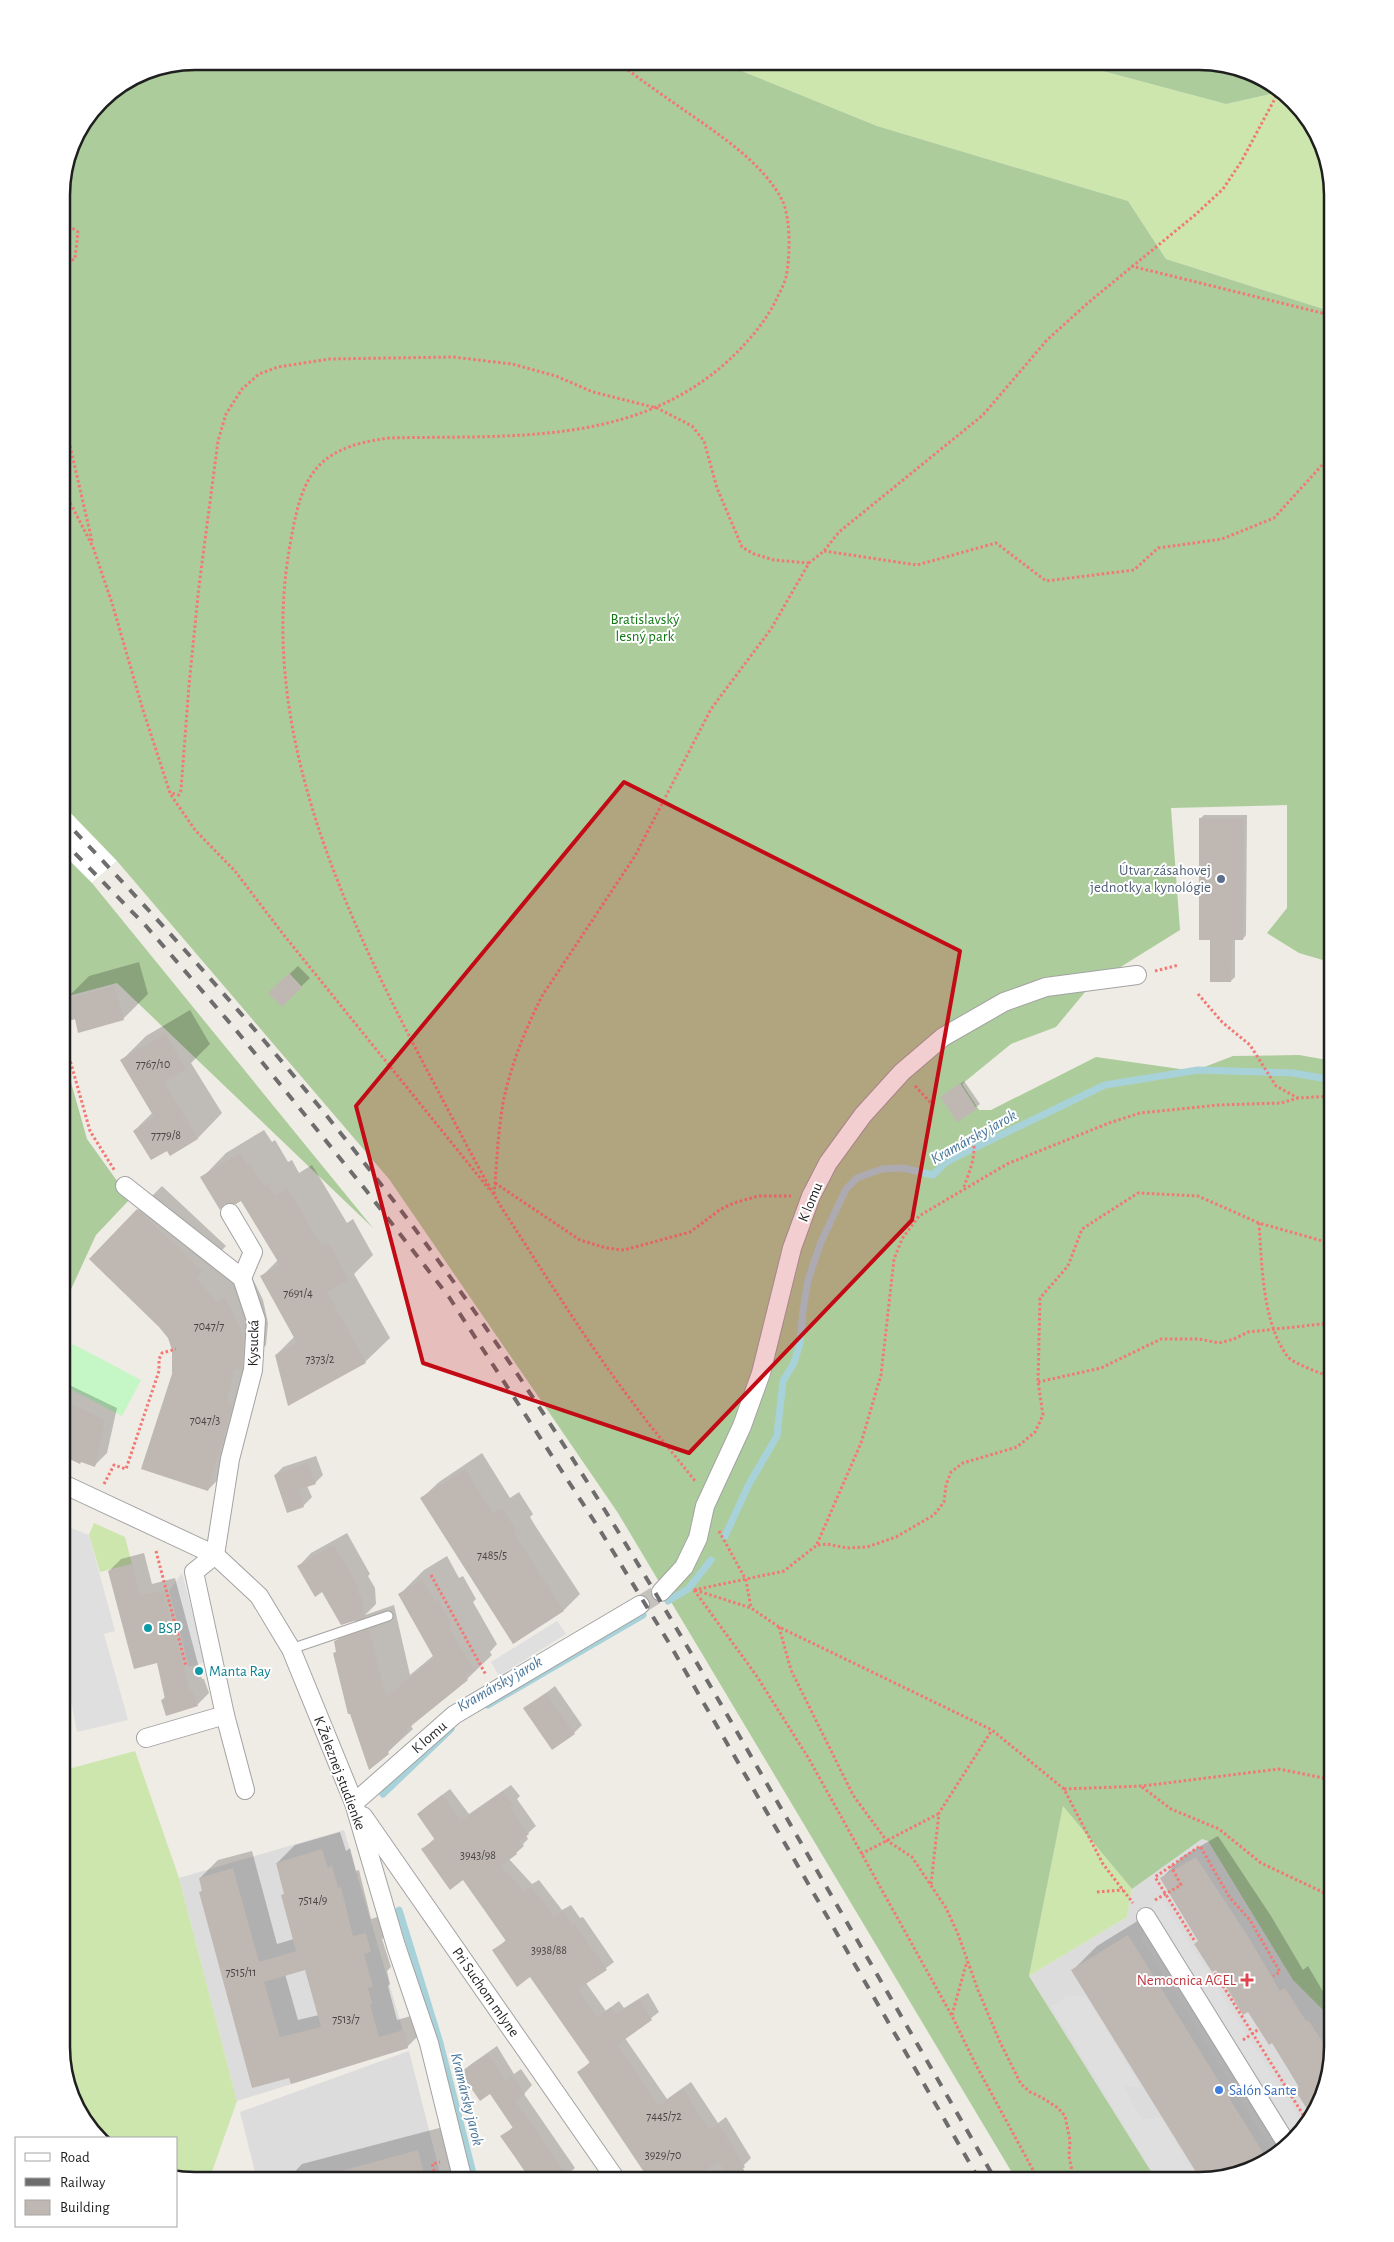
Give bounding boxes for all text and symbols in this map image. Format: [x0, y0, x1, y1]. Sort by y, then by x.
park label: Bratislavský lesný park [610, 612, 680, 644]
place label: Útvar zásahovej jednotky a kynológie [1090, 861, 1211, 895]
marker: Útvar zásahovej jednotky a kynológie [1215, 873, 1227, 885]
house number: 7767/10 [136, 1058, 170, 1070]
water label: Kramársky jarok [928, 1107, 1020, 1168]
house number: 7779/8 [151, 1129, 181, 1141]
street label: K lomu [795, 1180, 826, 1224]
house number: 7691/4 [283, 1287, 313, 1299]
street label: Kysucká [246, 1319, 261, 1366]
house number: 7047/7 [194, 1320, 224, 1332]
house number: 7373/2 [306, 1353, 335, 1365]
house number: 7047/3 [190, 1414, 220, 1426]
house number: 7485/5 [477, 1549, 507, 1561]
place label: BSP [158, 1621, 181, 1636]
marker: BSP [142, 1622, 154, 1634]
water label: Kramársky jarok [454, 1653, 545, 1716]
place label: Manta Ray [209, 1664, 271, 1679]
marker: Manta Ray [193, 1665, 205, 1677]
street label: K Železnej studienke [311, 1714, 369, 1832]
street label: K lomu [409, 1718, 450, 1757]
house number: 3943/98 [460, 1849, 496, 1861]
house number: 7514/9 [298, 1894, 328, 1906]
house number: 3938/88 [531, 1944, 567, 1956]
street label: Pri Suchom mlyne [449, 1945, 522, 2040]
house number: 7515/11 [226, 1966, 256, 1978]
place label: Nemocnica AGEL [1137, 1973, 1237, 1988]
marker: Nemocnica AGEL [1240, 1973, 1254, 1987]
house number: 7513/7 [332, 2013, 360, 2025]
water label: Kramársky jarok [447, 2051, 486, 2148]
place label: Salón Sante [1229, 2083, 1297, 2098]
marker: Salón Sante [1213, 2084, 1225, 2096]
house number: 7445/72 [646, 2110, 682, 2122]
legend [15, 2137, 178, 2227]
house number: 3929/70 [645, 2149, 681, 2161]
text: Road [60, 2150, 90, 2165]
text: Railway [60, 2175, 106, 2190]
text: Building [60, 2200, 110, 2215]

